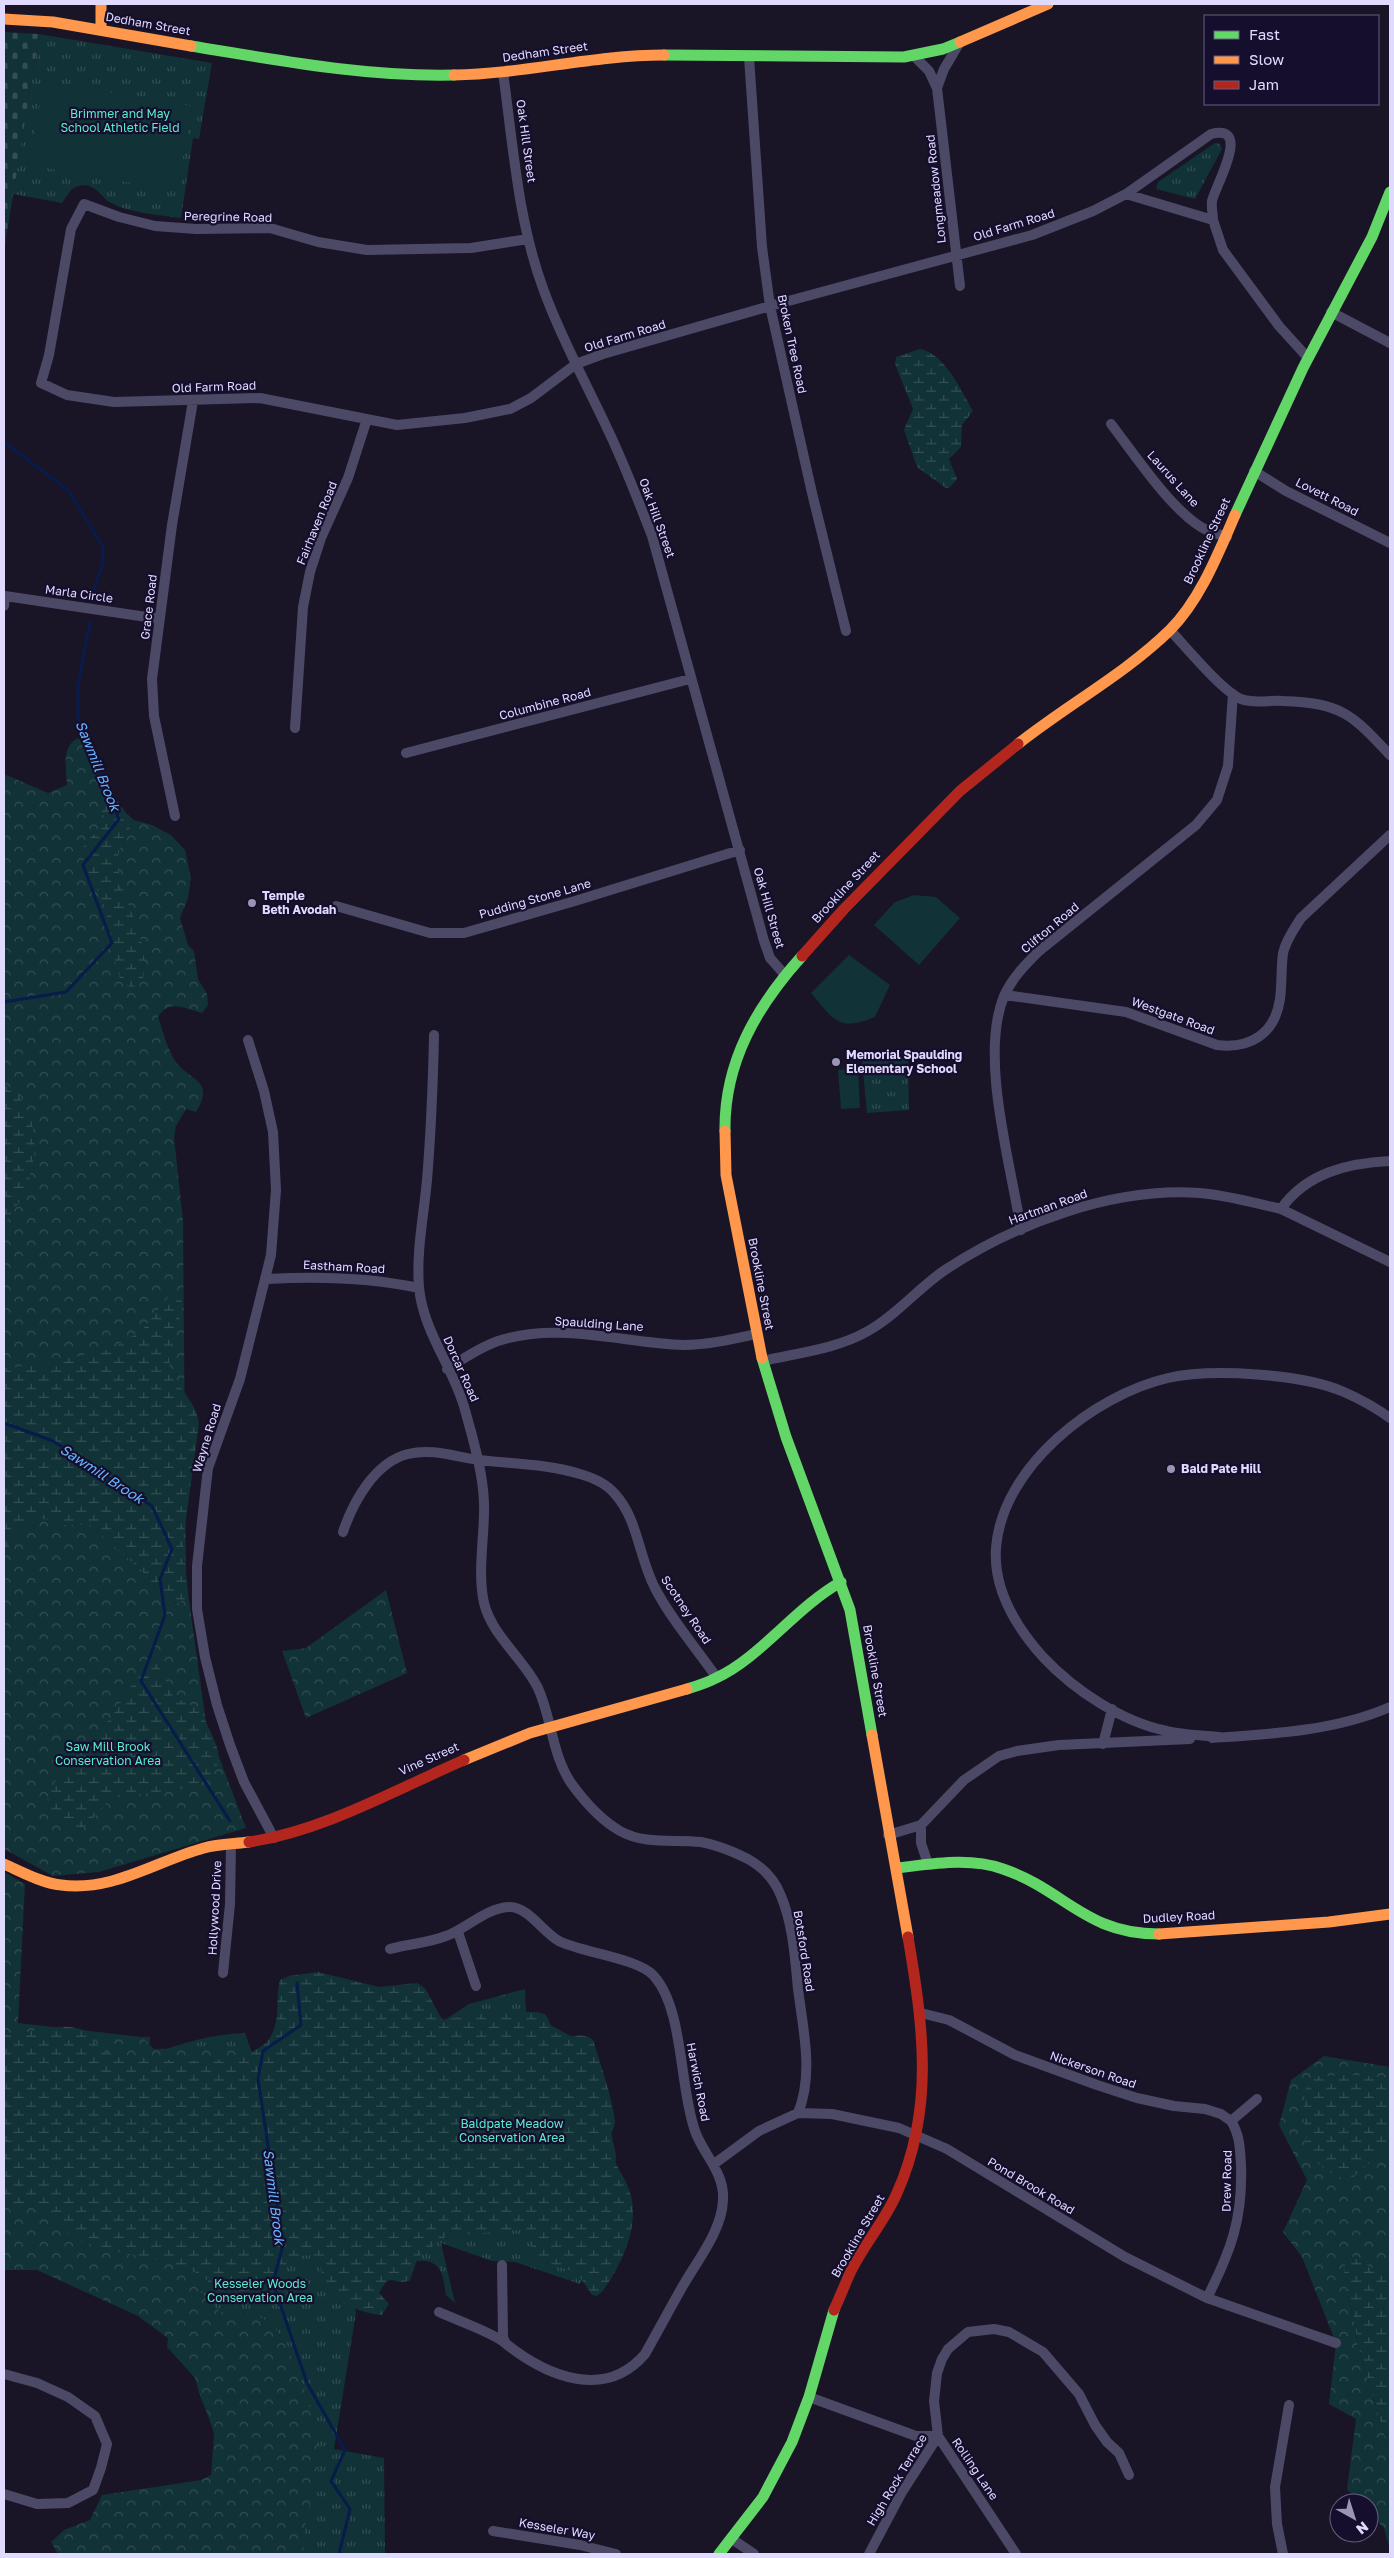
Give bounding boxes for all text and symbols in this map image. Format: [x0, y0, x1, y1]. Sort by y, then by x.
street label: Dedham Street [104, 9, 192, 38]
legend [1204, 15, 1379, 105]
text: Fast [1249, 25, 1280, 43]
street label: Dedham Street [501, 38, 589, 65]
text: Slow [1249, 50, 1284, 68]
text: Jam [1249, 75, 1279, 93]
street label: Oak Hill Street [513, 98, 540, 184]
park label: Brimmer and May School Athletic Field [60, 106, 180, 135]
street label: Longmeadow Road [922, 134, 949, 244]
street label: Old Farm Road [971, 205, 1056, 244]
street label: Peregrine Road [184, 208, 272, 225]
street label: Broken Tree Road [775, 293, 810, 395]
street label: Old Farm Road [582, 316, 667, 355]
street label: Old Farm Road [172, 378, 256, 395]
street label: Laurus Lane [1144, 447, 1203, 510]
street label: Lovett Road [1293, 474, 1361, 519]
street label: Oak Hill Street [636, 476, 679, 560]
street label: Fairhaven Road [293, 479, 340, 567]
street label: Brookline Street [1180, 495, 1233, 586]
street label: Grace Road [137, 573, 160, 640]
street label: Marla Circle [44, 581, 114, 606]
street label: Columbine Road [497, 684, 592, 723]
water label: Sawmill Brook [73, 718, 125, 815]
street label: Brookline Street [808, 847, 883, 926]
street label: Oak Hill Street [751, 865, 788, 950]
street label: Pudding Stone Lane [477, 875, 593, 922]
place label: Temple Beth Avodah [262, 888, 336, 917]
marker: Temple Beth Avodah [246, 897, 258, 909]
street label: Clifton Road [1017, 899, 1082, 956]
street label: Westgate Road [1130, 994, 1217, 1038]
place label: Memorial Spaulding Elementary School [846, 1047, 962, 1076]
marker: Memorial Spaulding Elementary School [830, 1056, 842, 1068]
street label: Hartman Road [1006, 1185, 1089, 1228]
street label: Brookline Street [745, 1236, 778, 1332]
street label: Eastham Road [303, 1257, 386, 1276]
street label: Spaulding Lane [554, 1313, 644, 1334]
street label: Dorcar Road [440, 1334, 483, 1404]
street label: Wayne Road [189, 1402, 224, 1474]
water label: Sawmill Brook [57, 1440, 149, 1508]
place label: Bald Pate Hill [1181, 1461, 1261, 1476]
marker: Bald Pate Hill [1165, 1463, 1177, 1475]
street label: Scotney Road [658, 1573, 715, 1647]
street label: Brookline Street [860, 1623, 891, 1719]
park label: Saw Mill Brook Conservation Area [55, 1739, 161, 1768]
street label: Vine Street [396, 1739, 461, 1778]
street label: Hollywood Drive [205, 1860, 224, 1956]
street label: Dudley Road [1142, 1907, 1216, 1926]
street label: Botsford Road [791, 1909, 818, 1993]
street label: Harwich Road [683, 2041, 713, 2123]
street label: Nickerson Road [1048, 2048, 1138, 2091]
park label: Baldpate Meadow Conservation Area [459, 2116, 565, 2145]
water label: Sawmill Brook [260, 2148, 289, 2248]
street label: Drew Road [1218, 2150, 1235, 2212]
street label: Pond Brook Road [985, 2154, 1078, 2217]
street label: Brookline Street [828, 2191, 888, 2280]
park label: Kesseler Woods Conservation Area [207, 2276, 313, 2305]
street label: High Rock Terrace [863, 2431, 930, 2528]
street label: Rolling Lane [949, 2435, 1002, 2503]
north arrow [1329, 2493, 1379, 2543]
street label: Kesseler Way [518, 2514, 597, 2543]
text: N [1353, 2519, 1372, 2538]

